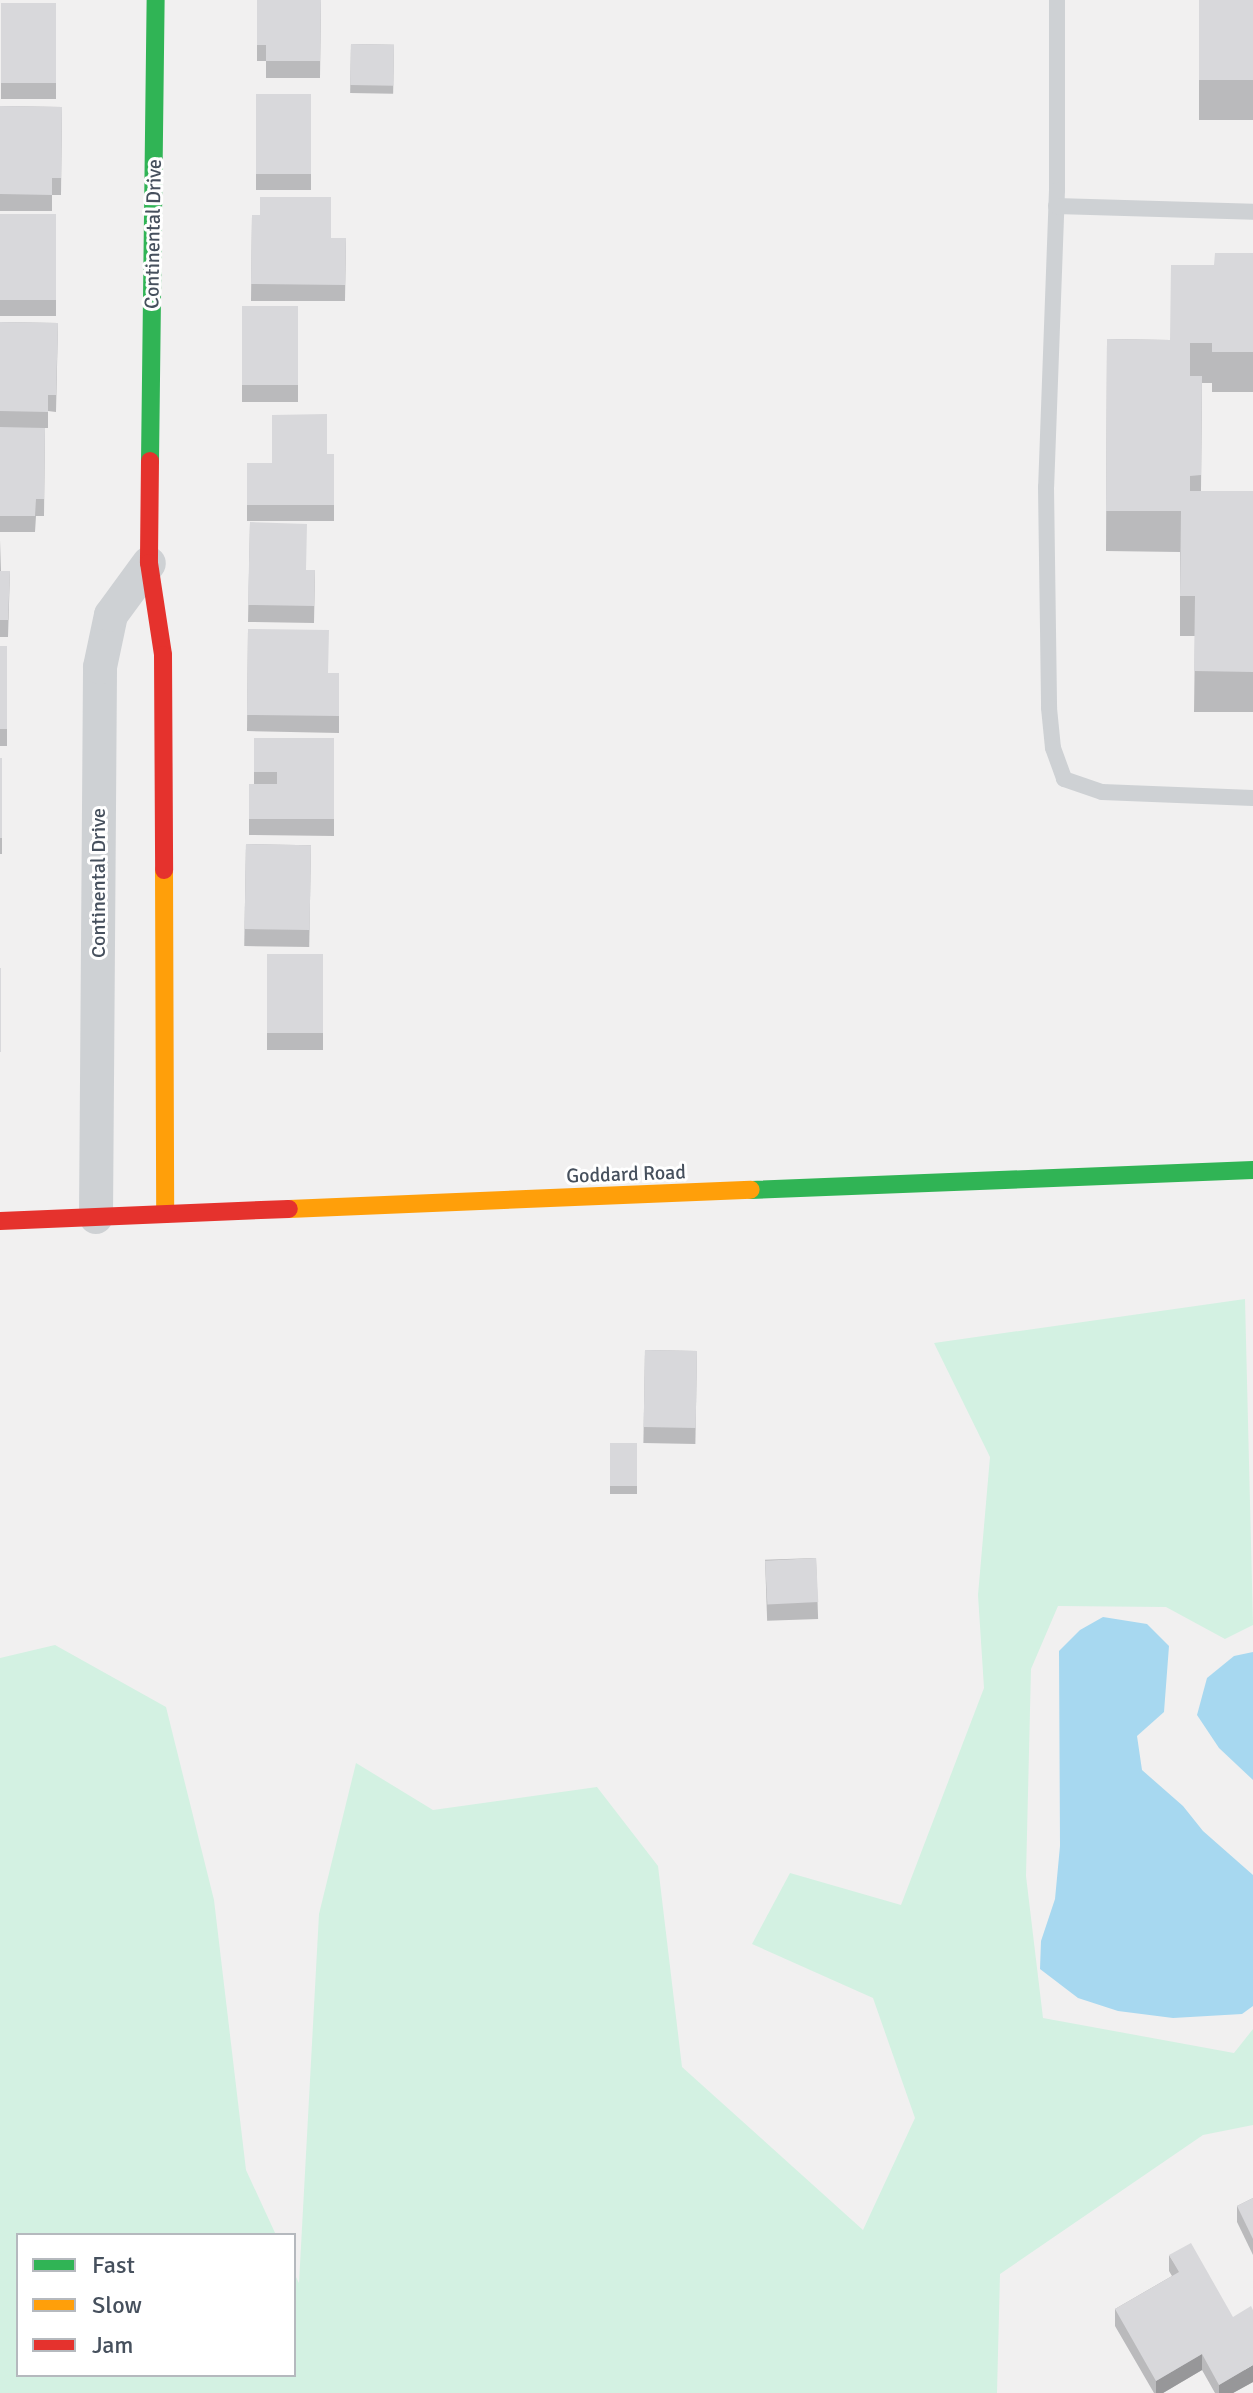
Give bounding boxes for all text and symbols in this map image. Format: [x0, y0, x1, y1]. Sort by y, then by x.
street label: Continental Drive [140, 159, 166, 309]
street label: Continental Drive [86, 808, 110, 958]
street label: Goddard Road [566, 1160, 686, 1188]
legend [16, 2233, 296, 2377]
text: Fast [92, 2250, 135, 2280]
text: Slow [92, 2290, 142, 2320]
text: Jam [92, 2330, 133, 2360]

